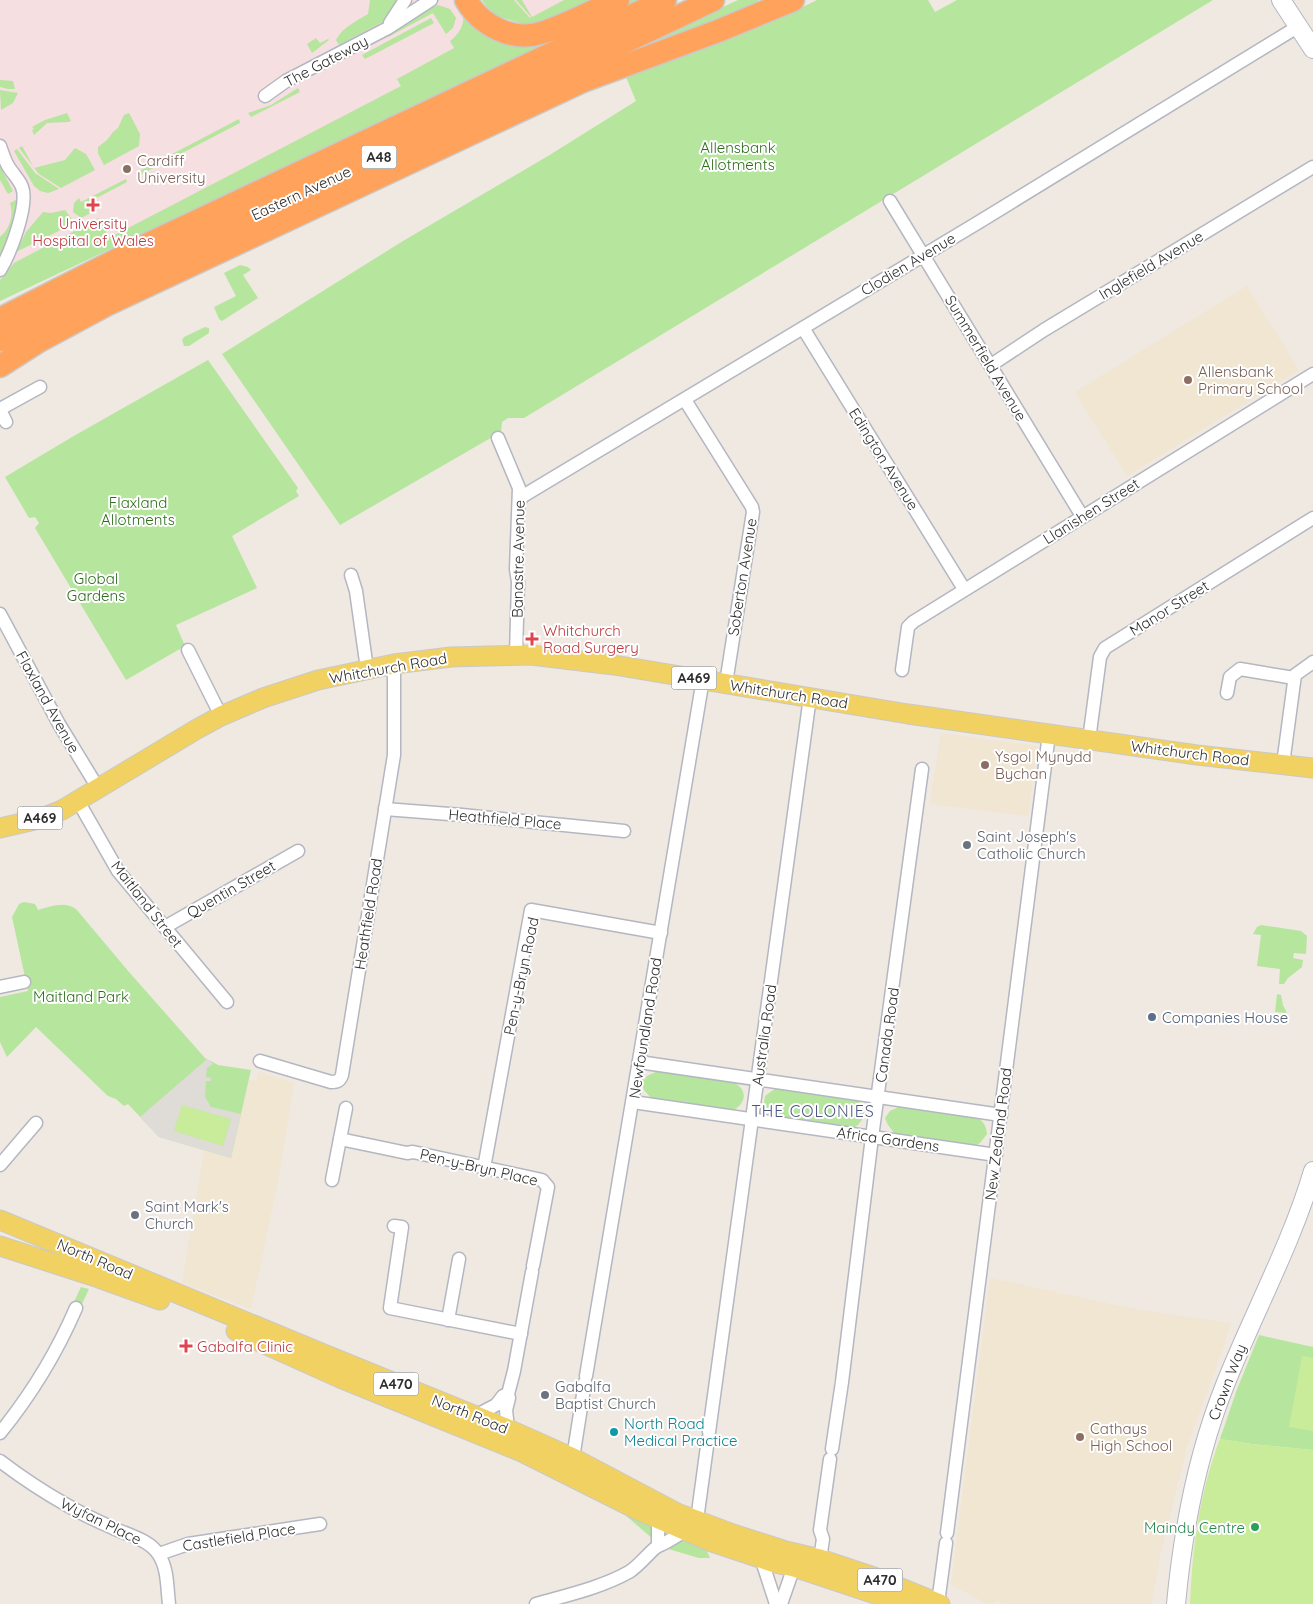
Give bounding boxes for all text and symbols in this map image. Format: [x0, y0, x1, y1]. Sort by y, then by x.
street label: The Gateway [281, 31, 371, 91]
park label: Allensbank Allotments [700, 138, 776, 174]
road number: A48 [362, 146, 396, 168]
place label: Cardiff University [137, 151, 206, 187]
street label: Eastern Avenue [248, 162, 354, 224]
marker: Cardiff University [121, 163, 133, 175]
marker: University Hospital of Wales [86, 198, 100, 212]
place label: University Hospital of Wales [32, 214, 154, 250]
street label: Inglefield Avenue [1095, 226, 1207, 304]
street label: Clodien Avenue [857, 228, 959, 300]
street label: Summerfield Avenue [941, 292, 1031, 424]
place label: Allensbank Primary School [1198, 362, 1303, 398]
marker: Allensbank Primary School [1182, 374, 1194, 386]
street label: Edington Avenue [845, 404, 923, 514]
street label: Llanishen Street [1039, 474, 1143, 548]
park label: Flaxland Allotments [101, 493, 175, 529]
street label: Banastre Avenue [507, 500, 529, 618]
street label: Soberton Avenue [723, 517, 761, 637]
park label: Global Gardens [67, 569, 125, 605]
street label: Manor Street [1126, 576, 1212, 640]
place label: Whitchurch Road Surgery [543, 621, 639, 657]
marker: Whitchurch Road Surgery [525, 632, 539, 646]
street label: Flaxland Avenue [12, 648, 84, 756]
street label: Whitchurch Road [328, 648, 448, 688]
road number: A469 [672, 666, 716, 690]
street label: Whitchurch Road [729, 675, 849, 713]
street label: Whitchurch Road [1130, 736, 1250, 770]
place label: Ysgol Mynydd Bychan [995, 747, 1092, 783]
marker: Ysgol Mynydd Bychan [979, 759, 991, 771]
street label: Heathfield Place [448, 805, 562, 833]
road number: A469 [18, 806, 62, 830]
place label: Saint Joseph's Catholic Church [977, 827, 1086, 863]
marker: Saint Joseph's Catholic Church [961, 839, 973, 851]
street label: Quentin Street [183, 856, 279, 922]
street label: Maitland Street [107, 857, 187, 951]
street label: Heathfield Road [350, 857, 386, 971]
street label: Pen-y-Bryn Road [499, 915, 543, 1037]
street label: Newfoundland Road [624, 956, 666, 1100]
street label: Australia Road [747, 983, 781, 1087]
street label: Canada Road [871, 986, 903, 1084]
park label: Maitland Park [33, 987, 129, 1006]
place label: Companies House [1162, 1008, 1288, 1027]
marker: Companies House [1146, 1011, 1158, 1023]
street label: New Zealand Road [980, 1067, 1016, 1201]
district label: THE COLONIES [751, 1101, 875, 1121]
street label: Africa Gardens [835, 1122, 941, 1156]
street label: Pen-y-Bryn Place [418, 1144, 540, 1190]
place label: Saint Mark's Church [145, 1197, 229, 1233]
marker: Saint Mark's Church [129, 1209, 141, 1221]
street label: North Road [54, 1234, 136, 1284]
place label: Gabalfa Clinic [197, 1337, 293, 1356]
marker: Gabalfa Clinic [179, 1339, 193, 1353]
street label: Crown Way [1204, 1341, 1250, 1423]
road number: A470 [374, 1372, 418, 1396]
place label: Gabalfa Baptist Church [555, 1377, 656, 1413]
marker: Gabalfa Baptist Church [539, 1389, 551, 1401]
street label: North Road [429, 1390, 511, 1438]
place label: North Road Medical Practice [624, 1414, 738, 1450]
place label: Cathays High School [1090, 1419, 1172, 1455]
marker: North Road Medical Practice [608, 1426, 620, 1438]
marker: Cathays High School [1074, 1431, 1086, 1443]
street label: Wyfan Place [57, 1493, 145, 1549]
place label: Maindy Centre [1144, 1518, 1245, 1537]
street label: Castlefield Place [181, 1519, 297, 1555]
marker: Maindy Centre [1249, 1521, 1261, 1533]
road number: A470 [858, 1568, 902, 1592]

